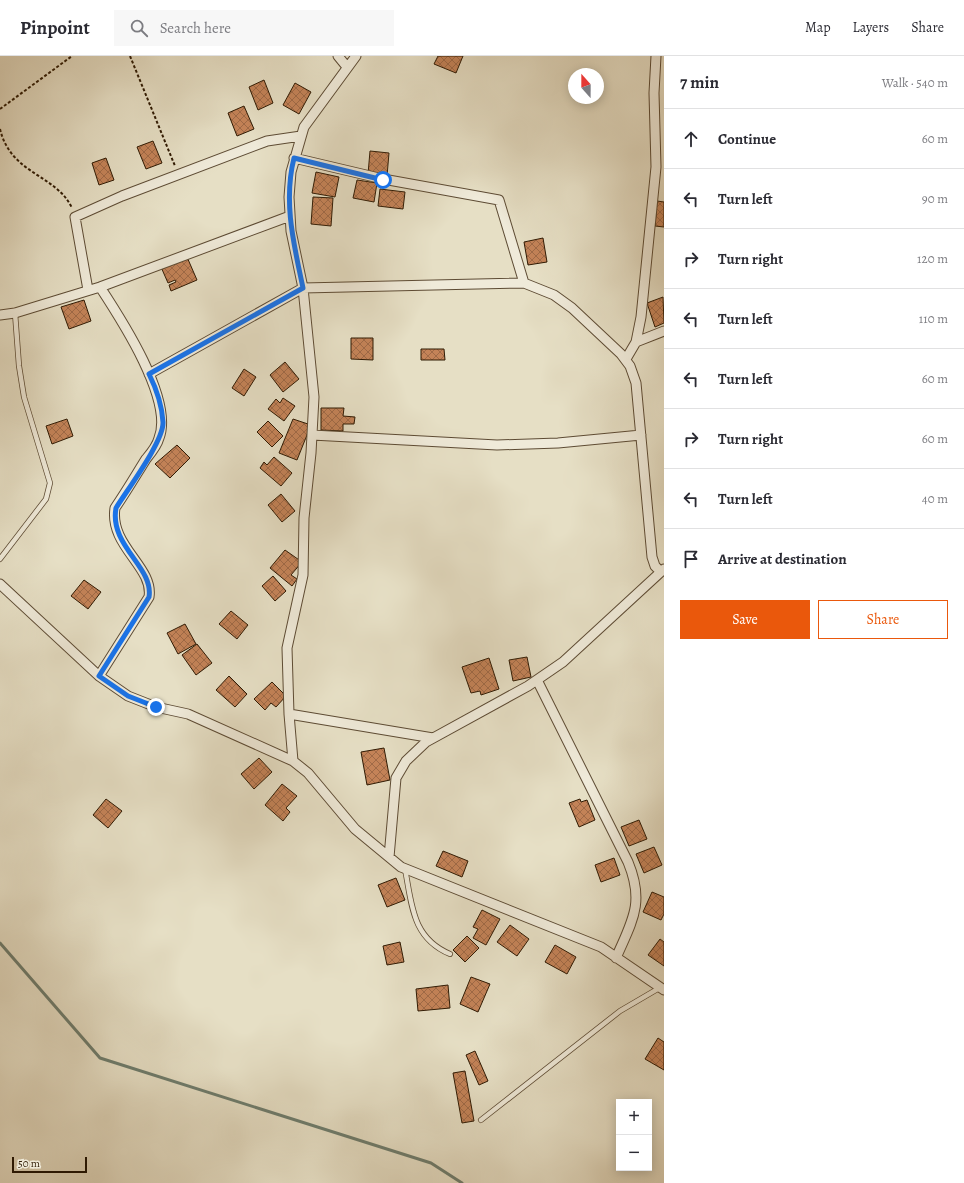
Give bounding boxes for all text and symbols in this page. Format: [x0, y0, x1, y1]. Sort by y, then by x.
search box [114, 10, 394, 46]
text: Pinpoint [20, 15, 90, 41]
icon: search [128, 17, 150, 39]
text: Search here [160, 18, 231, 38]
text: Map [805, 18, 831, 37]
text: Layers [853, 18, 889, 37]
text: Share [911, 18, 944, 37]
north arrow [568, 68, 604, 104]
text: 7 min [680, 71, 719, 94]
text: Walk · 540 m [882, 74, 948, 91]
icon: ahead [680, 128, 702, 150]
text: Continue [718, 129, 776, 149]
text: 60 m [922, 130, 948, 147]
route start [374, 171, 392, 189]
icon: left [680, 188, 702, 210]
text: Turn left [718, 189, 773, 209]
text: 90 m [922, 190, 948, 207]
icon: right [680, 248, 702, 270]
text: Turn right [718, 249, 783, 269]
text: 120 m [917, 250, 948, 267]
icon: left [680, 308, 702, 330]
text: Turn left [718, 309, 773, 329]
text: 110 m [919, 310, 948, 327]
icon: left [680, 368, 702, 390]
text: Turn left [718, 369, 773, 389]
text: 60 m [922, 370, 948, 387]
icon: right [680, 428, 702, 450]
text: Turn right [718, 429, 783, 449]
text: 60 m [922, 430, 948, 447]
icon: left [680, 488, 702, 510]
text: Turn left [718, 489, 773, 509]
text: 40 m [922, 490, 948, 507]
icon: arrive [680, 548, 702, 570]
text: Arrive at destination [718, 549, 847, 569]
button: Save [680, 600, 810, 639]
button: Share [818, 600, 948, 639]
route end [147, 698, 165, 716]
map controls [616, 1099, 652, 1171]
button: + [616, 1099, 652, 1135]
button: − [616, 1135, 652, 1171]
scale bar [12, 1155, 87, 1174]
text: 50 m [18, 1156, 40, 1171]

